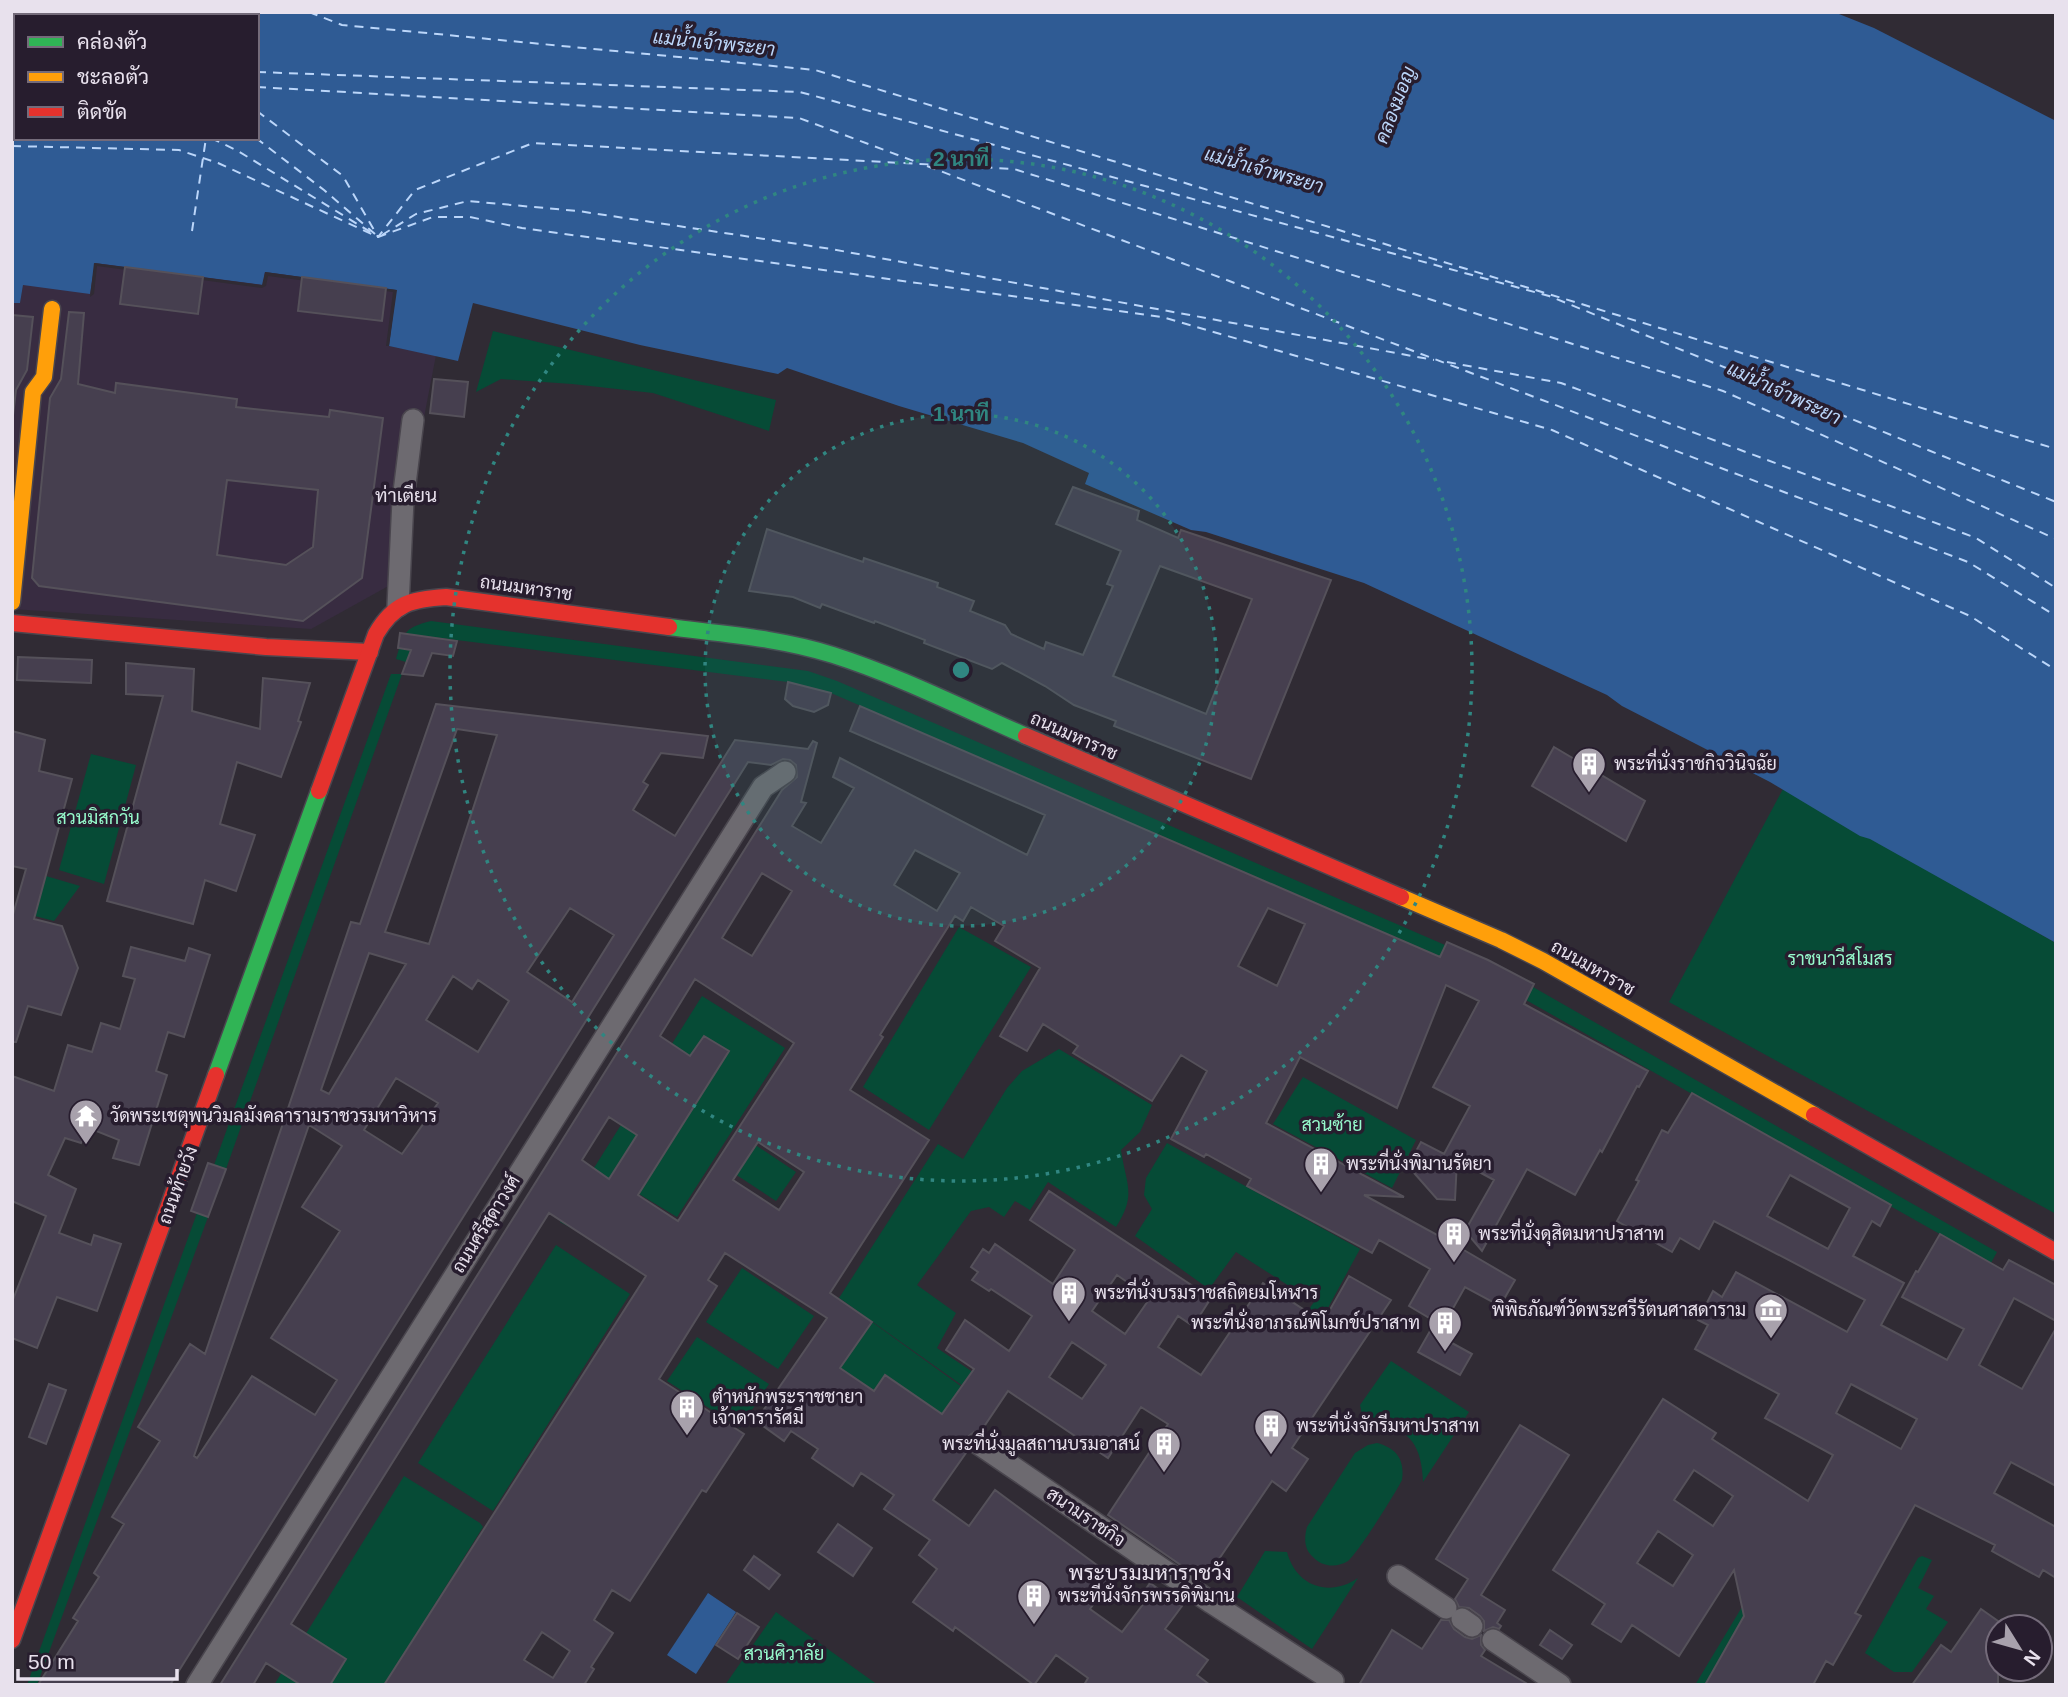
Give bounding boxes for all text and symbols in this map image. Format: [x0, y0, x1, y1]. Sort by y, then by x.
legend [14, 14, 259, 140]
water label: แม่น้ำเจ้าพระยา [652, 21, 777, 60]
text: คล่องตัว [77, 30, 147, 53]
water label: คลองมอญ [1371, 63, 1420, 147]
text: ชะลอตัว [77, 65, 149, 88]
text: ติดขัด [77, 100, 127, 123]
water label: แม่น้ำเจ้าพระยา [1202, 138, 1327, 197]
text: 2 นาที [933, 146, 989, 170]
water label: แม่น้ำเจ้าพระยา [1724, 353, 1846, 428]
text: 1 นาที [933, 401, 989, 425]
district label: ท่าเตียน [375, 483, 437, 506]
street label: ถนนมหาราช [479, 572, 574, 604]
centre of rings [949, 658, 973, 682]
street label: ถนนมหาราช [1027, 708, 1121, 764]
building icon: พระที่นั่งราชกิจวินิจฉัย [1570, 745, 1608, 794]
place label: พระที่นั่งราชกิจวินิจฉัย [1614, 748, 1777, 774]
park label: สวนมิสกวัน [56, 807, 140, 828]
street label: ถนนมหาราช [1548, 936, 1638, 1000]
park label: ราชนาวีสโมสร [1787, 946, 1893, 969]
temple icon: วัดพระเชตุพนวิมลมังคลารามราชวรมหาวิหาร [67, 1097, 105, 1146]
place label: วัดพระเชตุพนวิมลมังคลารามราชวรมหาวิหาร [110, 1105, 437, 1128]
park label: สวนซ้าย [1301, 1113, 1363, 1135]
street label: ถนนท้ายวัง [153, 1143, 201, 1227]
building icon: พระที่นั่งพิมานรัตยา [1302, 1145, 1340, 1194]
place label: พระที่นั่งพิมานรัตยา [1346, 1148, 1492, 1174]
street label: ถนนศรีสุดาวงศ์ [446, 1170, 526, 1277]
building icon: พระที่นั่งดุสิตมหาปราสาท [1435, 1215, 1473, 1264]
place label: พระที่นั่งดุสิตมหาปราสาท [1478, 1218, 1664, 1246]
building icon: พระที่นั่งบรมราชสถิตยมโหฬาร [1050, 1274, 1088, 1323]
place label: พระที่นั่งบรมราชสถิตยมโหฬาร [1094, 1277, 1319, 1303]
museum icon: พิพิธภัณฑ์วัดพระศรีรัตนศาสดาราม [1752, 1291, 1790, 1340]
place label: พิพิธภัณฑ์วัดพระศรีรัตนศาสดาราม [1492, 1297, 1746, 1320]
building icon: พระที่นั่งอาภรณ์พิโมกข์ปราสาท [1426, 1304, 1464, 1353]
place label: พระที่นั่งอาภรณ์พิโมกข์ปราสาท [1191, 1307, 1420, 1333]
place label: ตำหนักพระราชชายา เจ้าดารารัศมี [712, 1386, 863, 1428]
building icon: ตำหนักพระราชชายา เจ้าดารารัศมี [668, 1388, 706, 1437]
building icon: พระที่นั่งจักรีมหาปราสาท [1252, 1407, 1290, 1456]
place label: พระที่นั่งจักรีมหาปราสาท [1296, 1410, 1479, 1436]
building icon: พระที่นั่งมูลสถานบรมอาสน์ [1145, 1425, 1183, 1474]
place label: พระที่นั่งมูลสถานบรมอาสน์ [942, 1428, 1140, 1457]
street label: สนามราชกิจ [1043, 1483, 1130, 1551]
district label: พระบรมมหาราชวัง [1069, 1561, 1231, 1584]
building icon: พระที่นั่งจักรพรรดิพิมาน [1015, 1577, 1053, 1626]
place label: พระที่นั่งจักรพรรดิพิมาน [1058, 1580, 1235, 1606]
north arrow [1984, 1613, 2054, 1683]
scale bar [18, 1638, 177, 1682]
park label: สวนศิวาลัย [744, 1643, 824, 1664]
text: N [2020, 1646, 2045, 1670]
text: 50 m [28, 1650, 75, 1673]

